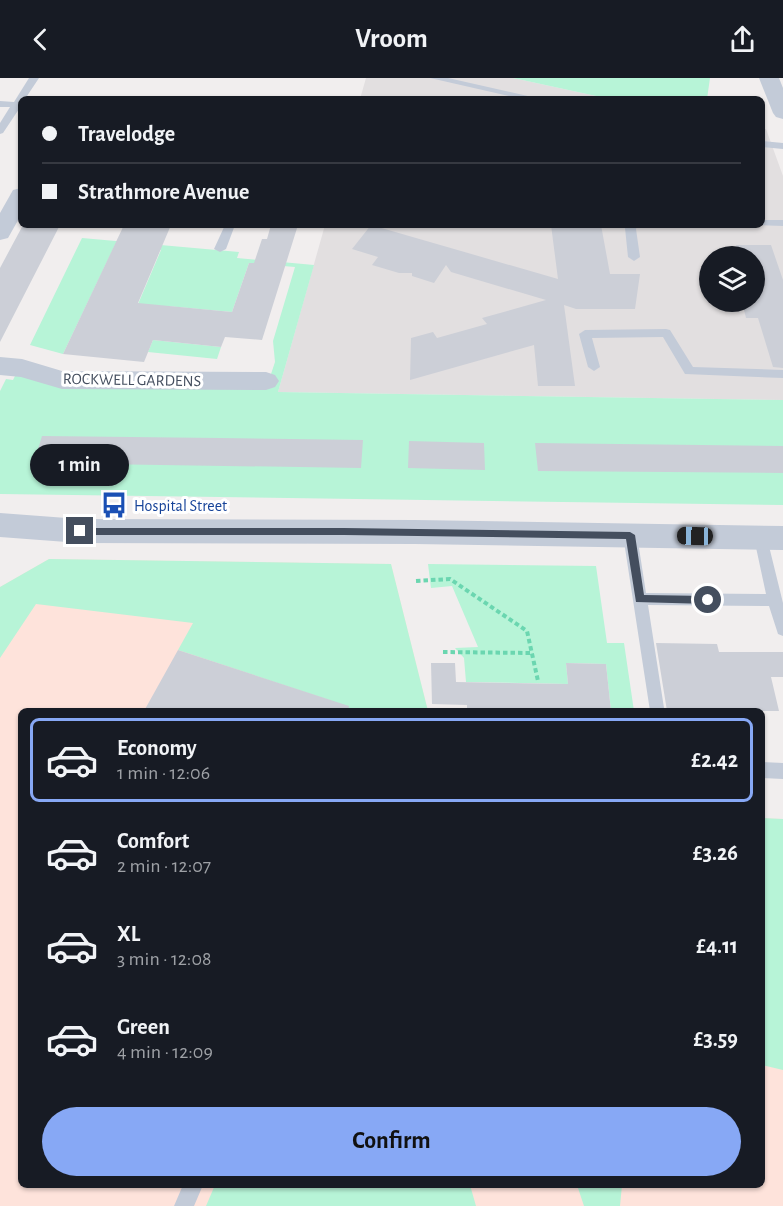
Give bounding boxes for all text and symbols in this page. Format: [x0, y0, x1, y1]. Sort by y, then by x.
icon: back [24, 23, 57, 56]
icon: share [726, 23, 759, 56]
text: Vroom [355, 25, 428, 52]
text: Travelodge [78, 123, 175, 145]
text: Strathmore Avenue [78, 181, 249, 203]
map controls [699, 246, 765, 312]
button: layers [699, 246, 765, 312]
street label: ROCKWELL GARDENS [63, 371, 201, 389]
callout: 1 min [31, 444, 130, 486]
text: 1 min [58, 455, 101, 475]
bus stop icon: Hospital Street [99, 490, 129, 520]
place label: Hospital Street [134, 498, 227, 514]
route end [66, 517, 93, 544]
car [677, 527, 713, 545]
route start [694, 586, 721, 613]
icon: car [45, 733, 99, 787]
text: Economy [117, 737, 197, 759]
text: £2.42 [691, 749, 738, 771]
text: 1 min · 12:06 [117, 763, 210, 783]
icon: car [45, 826, 99, 880]
text: Comfort [117, 830, 189, 852]
text: £3.26 [693, 842, 738, 864]
text: 2 min · 12:07 [117, 856, 211, 876]
icon: car [45, 919, 99, 973]
text: XL [117, 923, 140, 945]
text: £4.11 [696, 935, 738, 957]
text: 3 min · 12:08 [117, 949, 211, 969]
icon: car [45, 1012, 99, 1066]
text: Green [117, 1016, 170, 1038]
text: £3.59 [694, 1028, 738, 1050]
text: 4 min · 12:09 [117, 1042, 213, 1062]
button: Confirm [42, 1107, 741, 1176]

